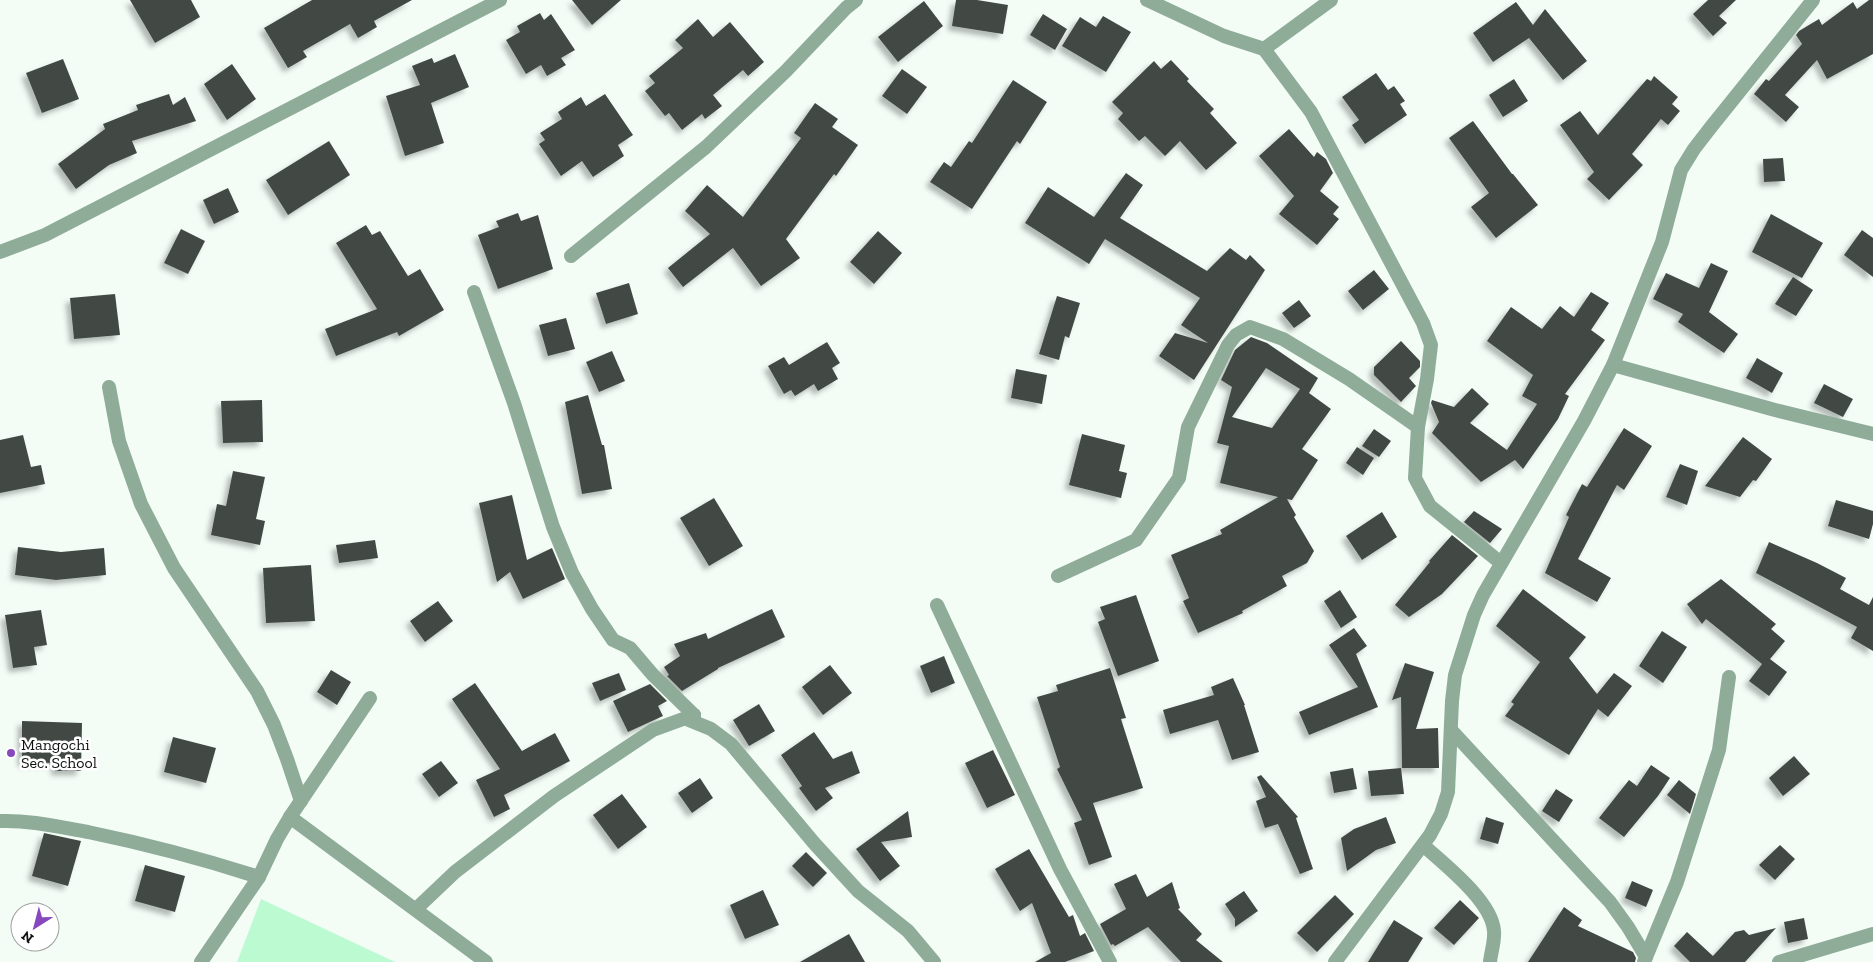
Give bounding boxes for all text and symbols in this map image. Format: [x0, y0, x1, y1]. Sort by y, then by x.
place label: Mangochi Sec. School [21, 735, 97, 772]
marker: Mangochi Sec. School [5, 747, 17, 759]
north arrow [10, 902, 60, 952]
text: N [18, 927, 37, 947]

